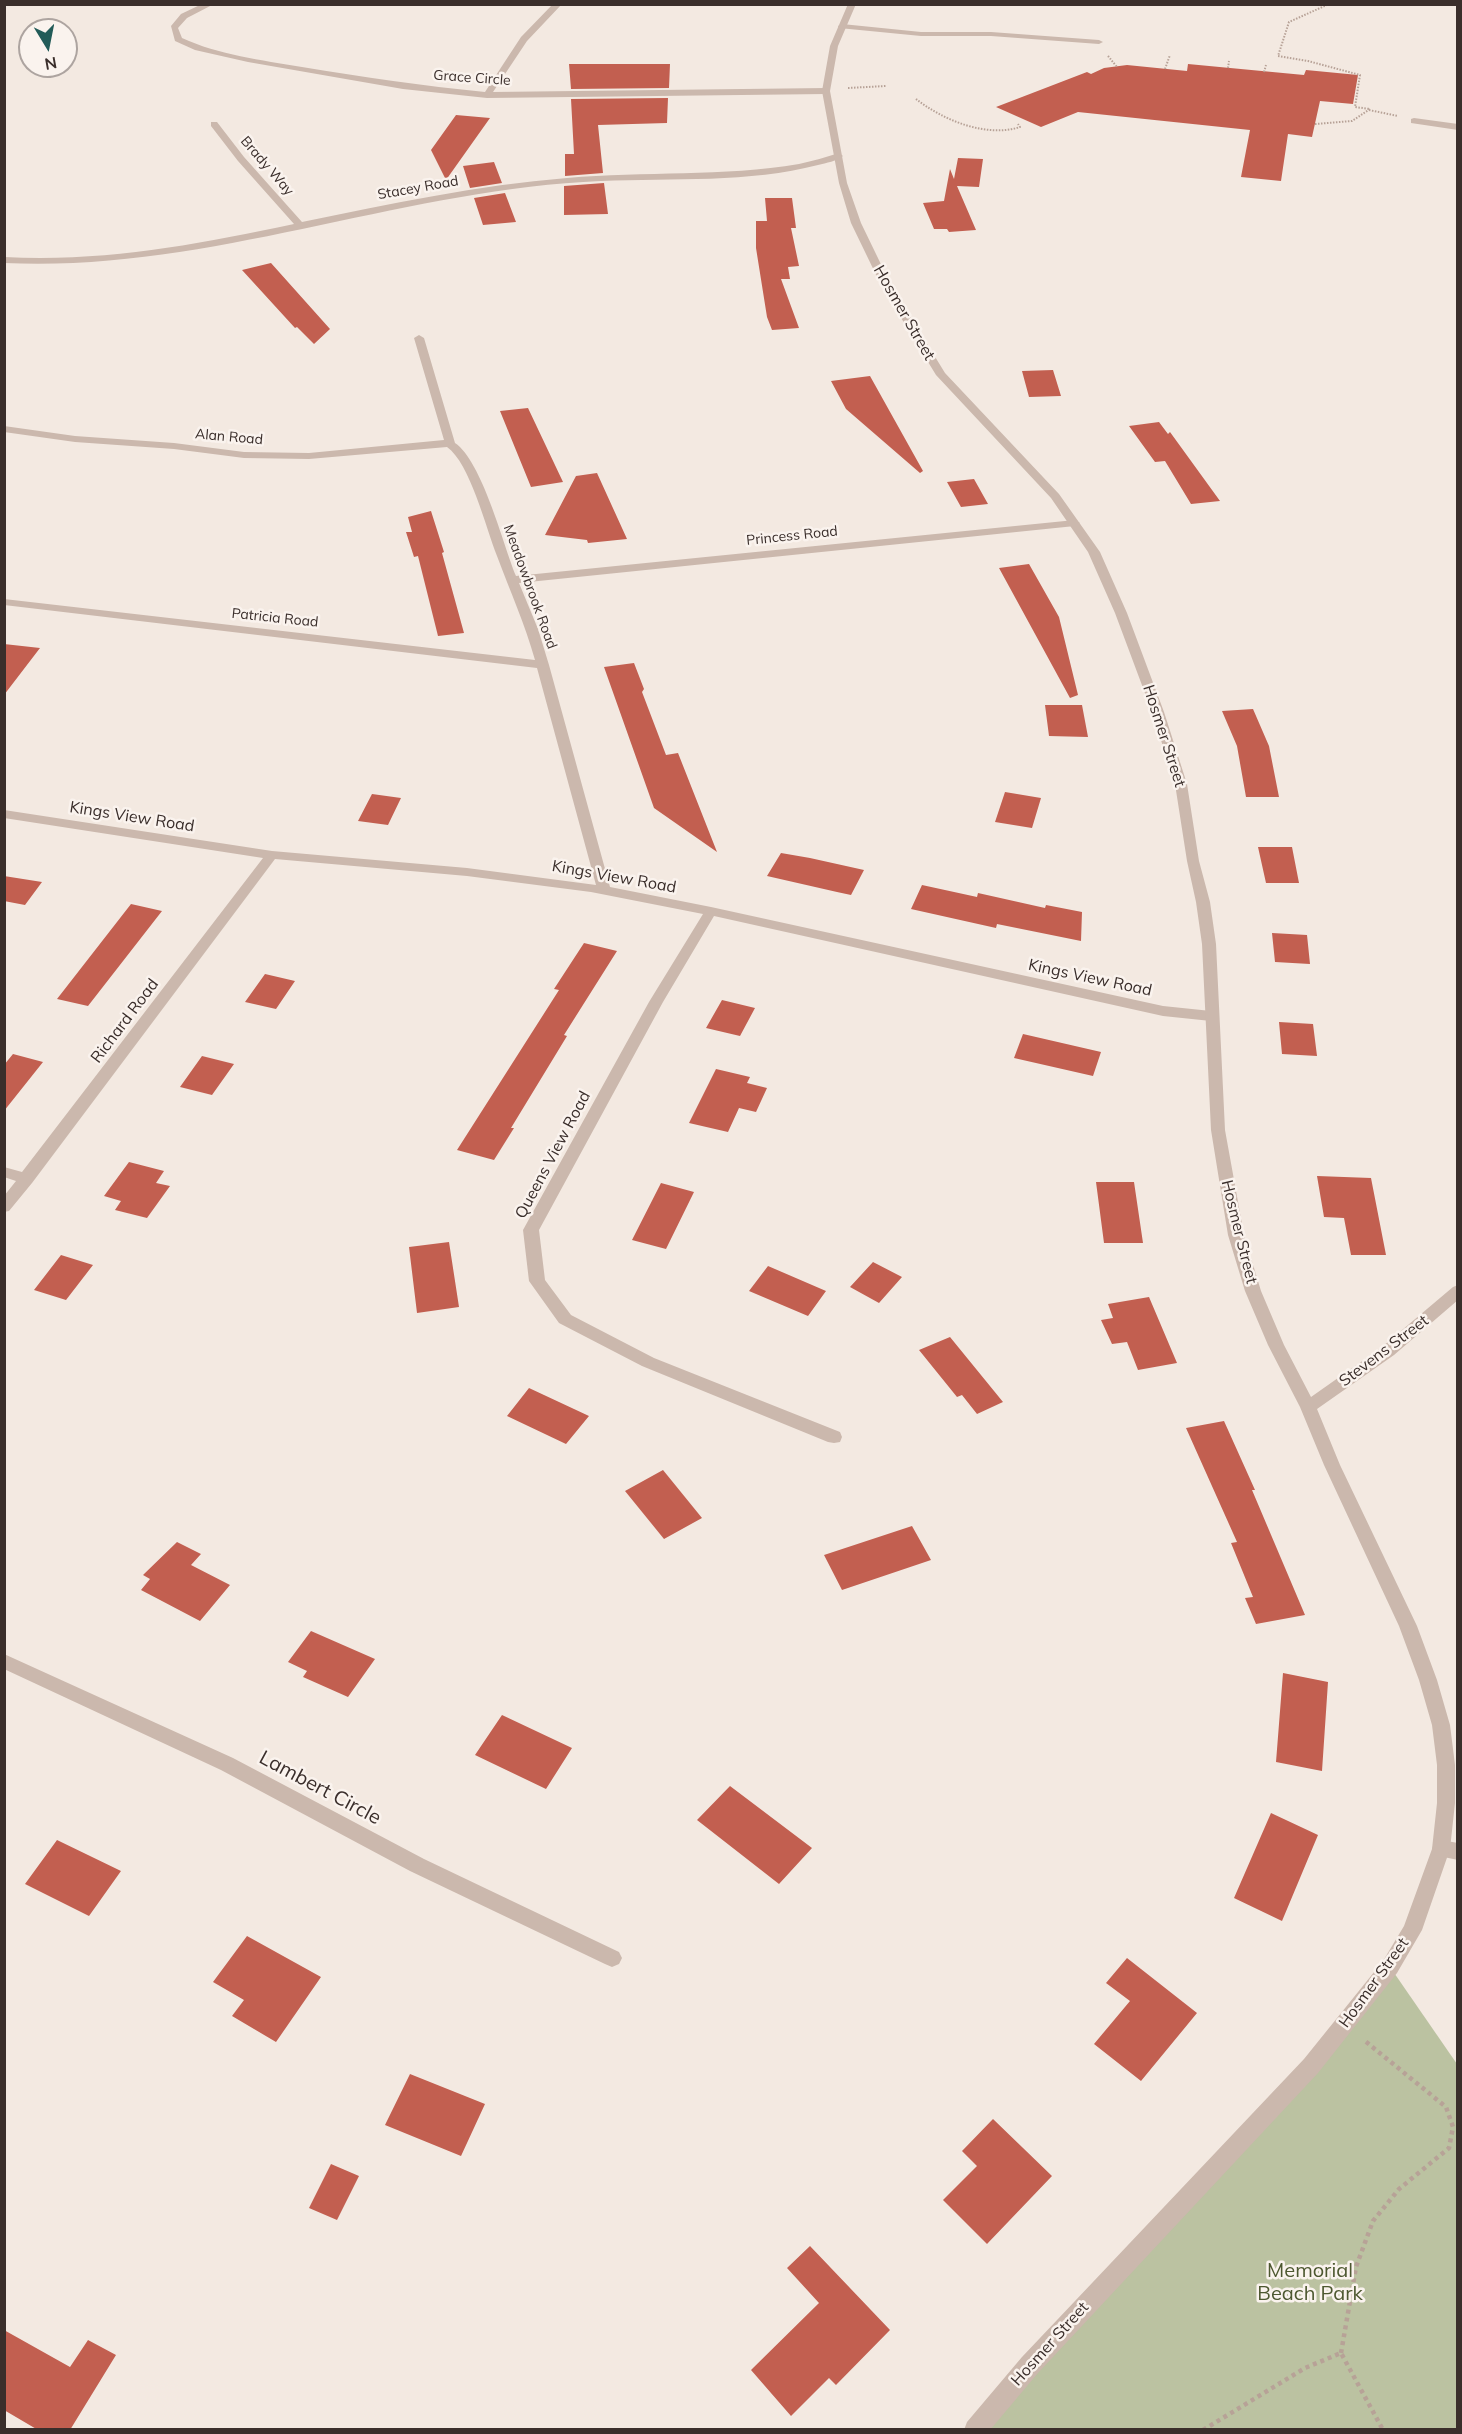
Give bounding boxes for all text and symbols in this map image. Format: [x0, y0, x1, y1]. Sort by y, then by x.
north arrow [18, 18, 78, 78]
text: N [43, 53, 58, 75]
street label: Grace Circle [433, 67, 511, 89]
street label: Brady Way [237, 133, 297, 199]
street label: Stacey Road [376, 173, 460, 203]
street label: Hosmer Street [869, 262, 939, 364]
street label: Alan Road [194, 426, 264, 448]
street label: Meadowbrook Road [500, 523, 560, 651]
street label: Princess Road [745, 523, 839, 549]
street label: Patricia Road [231, 605, 319, 631]
street label: Hosmer Street [1138, 682, 1190, 790]
street label: Kings View Road [68, 798, 196, 836]
street label: Kings View Road [550, 857, 678, 897]
street label: Kings View Road [1026, 956, 1154, 1000]
street label: Richard Road [87, 975, 163, 1067]
street label: Queens View Road [511, 1088, 595, 1222]
street label: Hosmer Street [1217, 1178, 1261, 1286]
street label: Stevens Street [1336, 1311, 1432, 1391]
street label: Lambert Circle [255, 1746, 385, 1830]
street label: Hosmer Street [1335, 1934, 1413, 2032]
park label: Memorial Beach Park [1257, 2259, 1363, 2306]
street label: Hosmer Street [1007, 2298, 1093, 2390]

